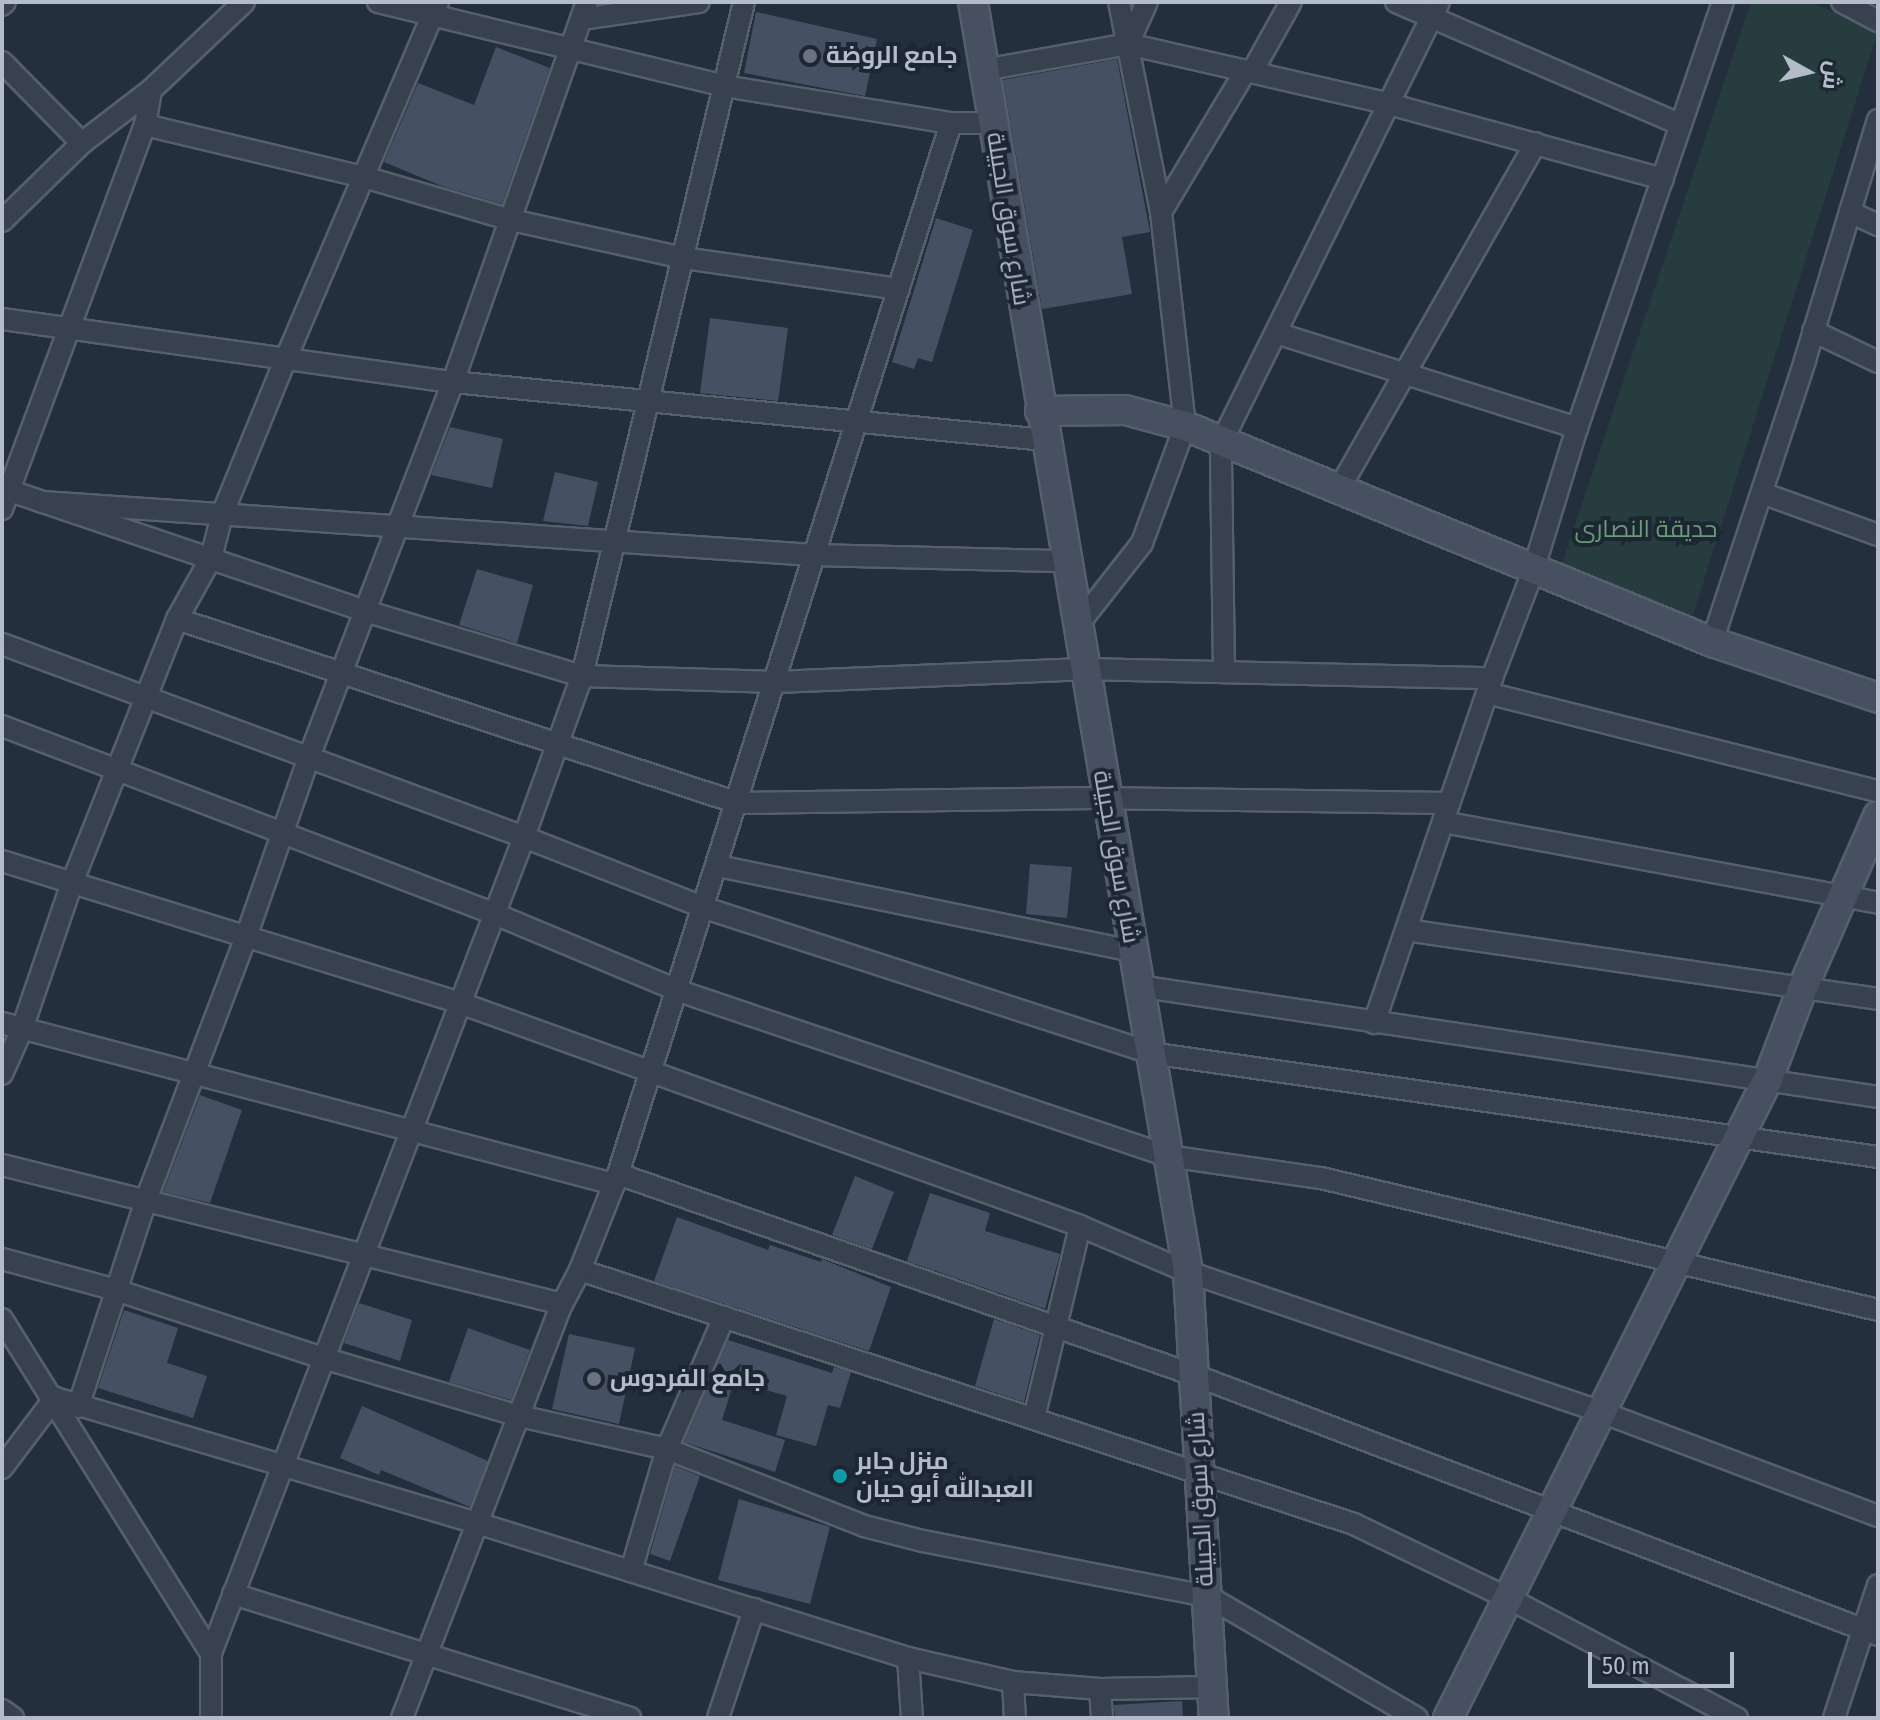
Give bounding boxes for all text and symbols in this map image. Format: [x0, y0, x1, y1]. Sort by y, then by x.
north arrow [1768, 32, 1848, 112]
place label: جامع الروضة [826, 42, 958, 70]
marker: جامع الروضة [801, 47, 819, 65]
text: ش [1817, 60, 1848, 91]
street label: شارع سوق الجبيلة [980, 130, 1036, 308]
park label: حديقة النصارى [1575, 516, 1717, 544]
street label: شارع سوق الجبيلة [1087, 768, 1145, 946]
place label: جامع الفردوس [610, 1365, 765, 1393]
marker: جامع الفردوس [585, 1370, 603, 1388]
street label: شارع سوق الجبيلة [1182, 1411, 1220, 1587]
place label: منزل جابر العبدالله أبو حيان [856, 1448, 1034, 1504]
marker: منزل جابر العبدالله أبو حيان [831, 1467, 849, 1485]
scale bar [1592, 1636, 1738, 1686]
text: 50 m [1602, 1652, 1650, 1680]

